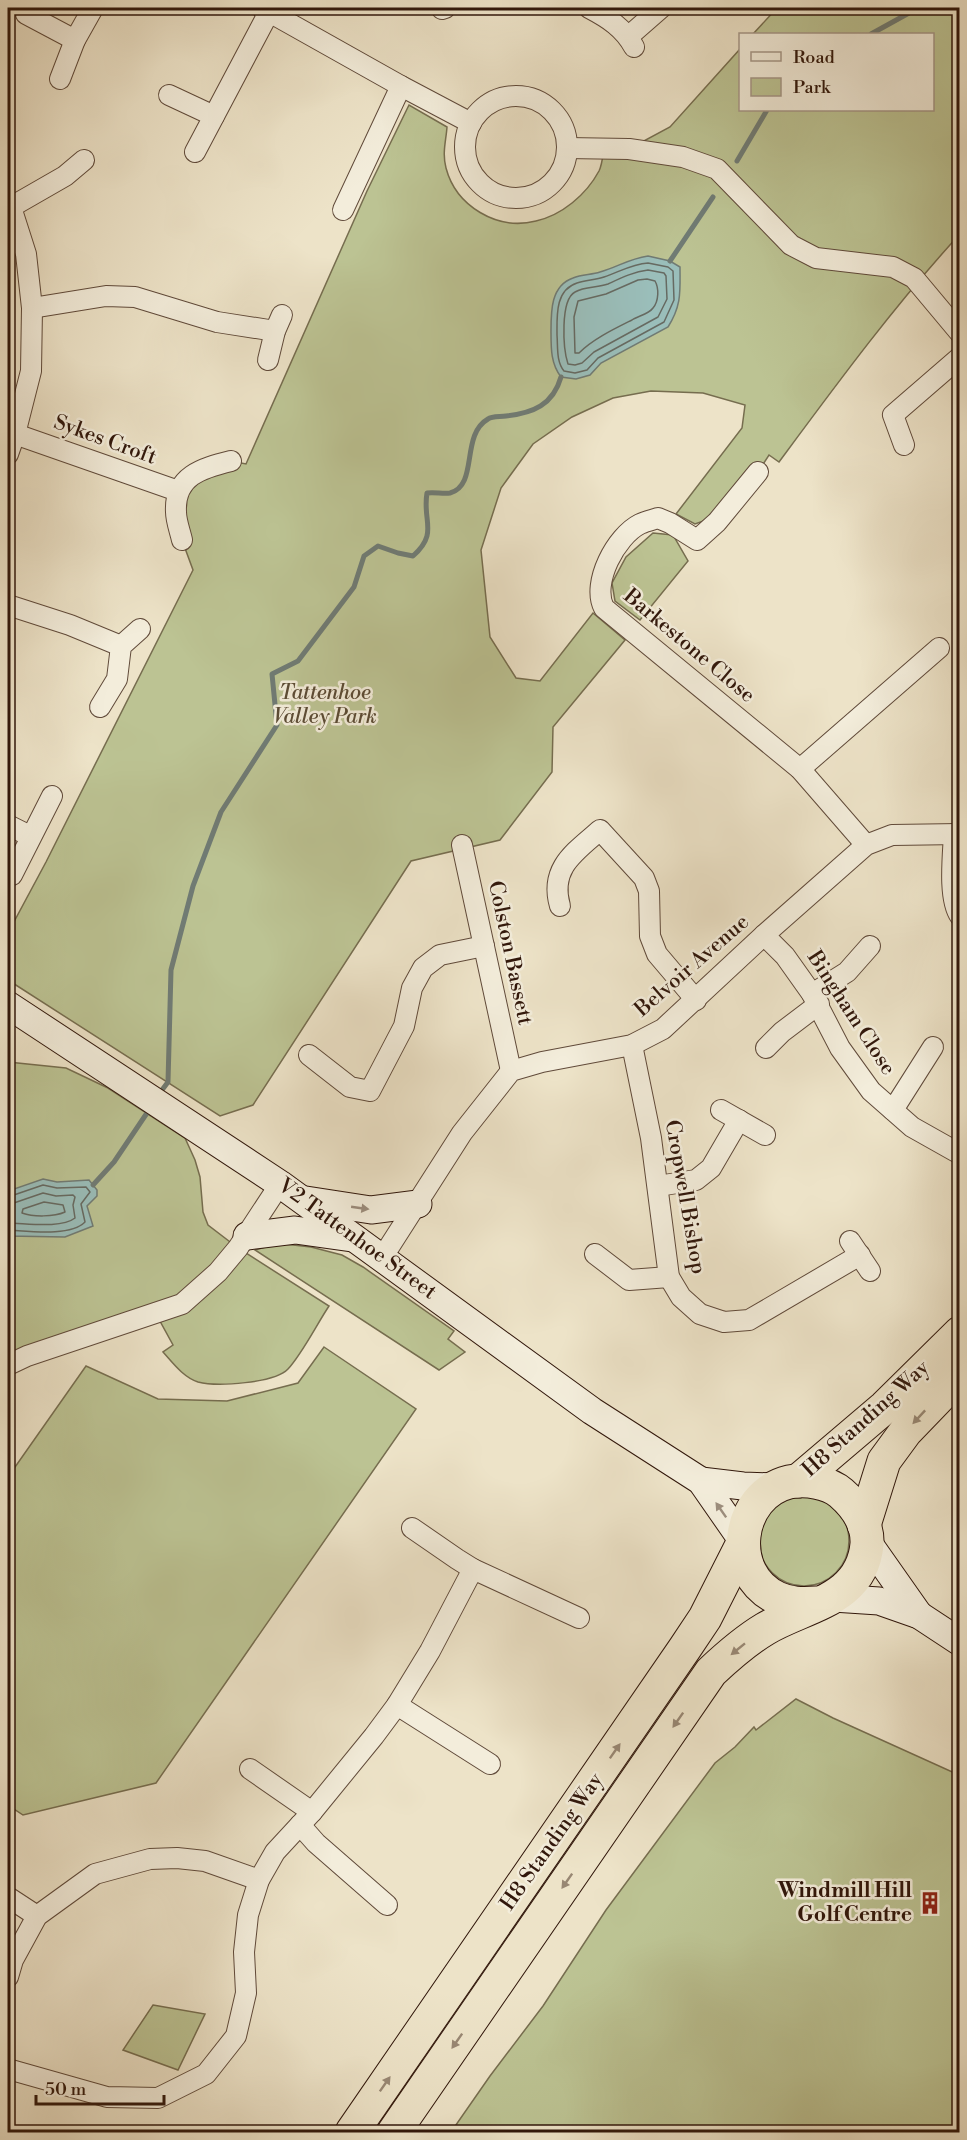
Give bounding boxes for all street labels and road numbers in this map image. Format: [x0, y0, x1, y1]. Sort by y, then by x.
street label: Sykes Croft [50, 409, 160, 471]
street label: Barkestone Close [617, 583, 760, 709]
street label: Colston Bassett [482, 878, 538, 1028]
street label: Belvoir Avenue [629, 909, 755, 1023]
street label: Bingham Close [801, 945, 901, 1080]
street label: Cropwell Bishop [659, 1118, 711, 1276]
street label: V2 Tattenhoe Street [272, 1172, 442, 1306]
street label: H8 Standing Way [797, 1355, 935, 1483]
street label: H8 Standing Way [495, 1768, 610, 1916]

